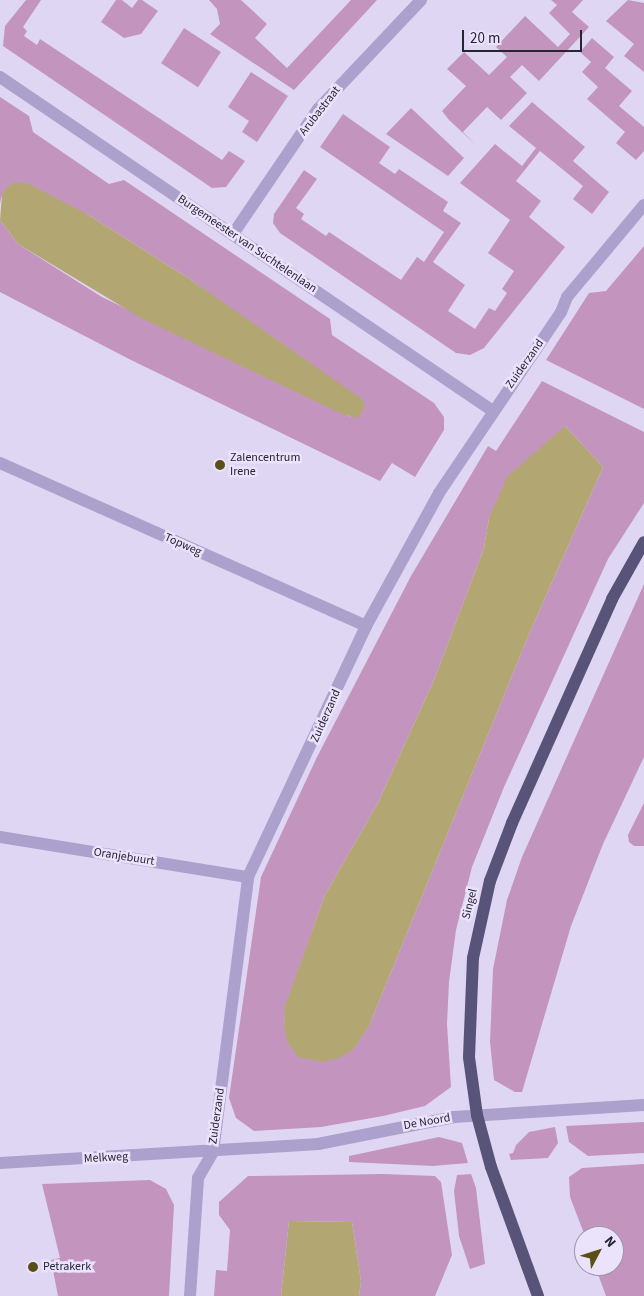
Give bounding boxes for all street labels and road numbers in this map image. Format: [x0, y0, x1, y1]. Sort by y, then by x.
street label: Arubastraat [296, 84, 344, 138]
street label: Burgemeester van Suchtelenlaan [175, 192, 319, 296]
street label: Zuiderzand [503, 337, 547, 391]
street label: Topweg [162, 530, 204, 560]
street label: Zuiderzand [308, 687, 344, 745]
street label: Oranjebuurt [93, 845, 155, 869]
street label: Singel [459, 887, 481, 921]
street label: Zuiderzand [206, 1087, 228, 1145]
street label: De Noord [403, 1111, 451, 1133]
street label: Melkweg [84, 1150, 128, 1166]

